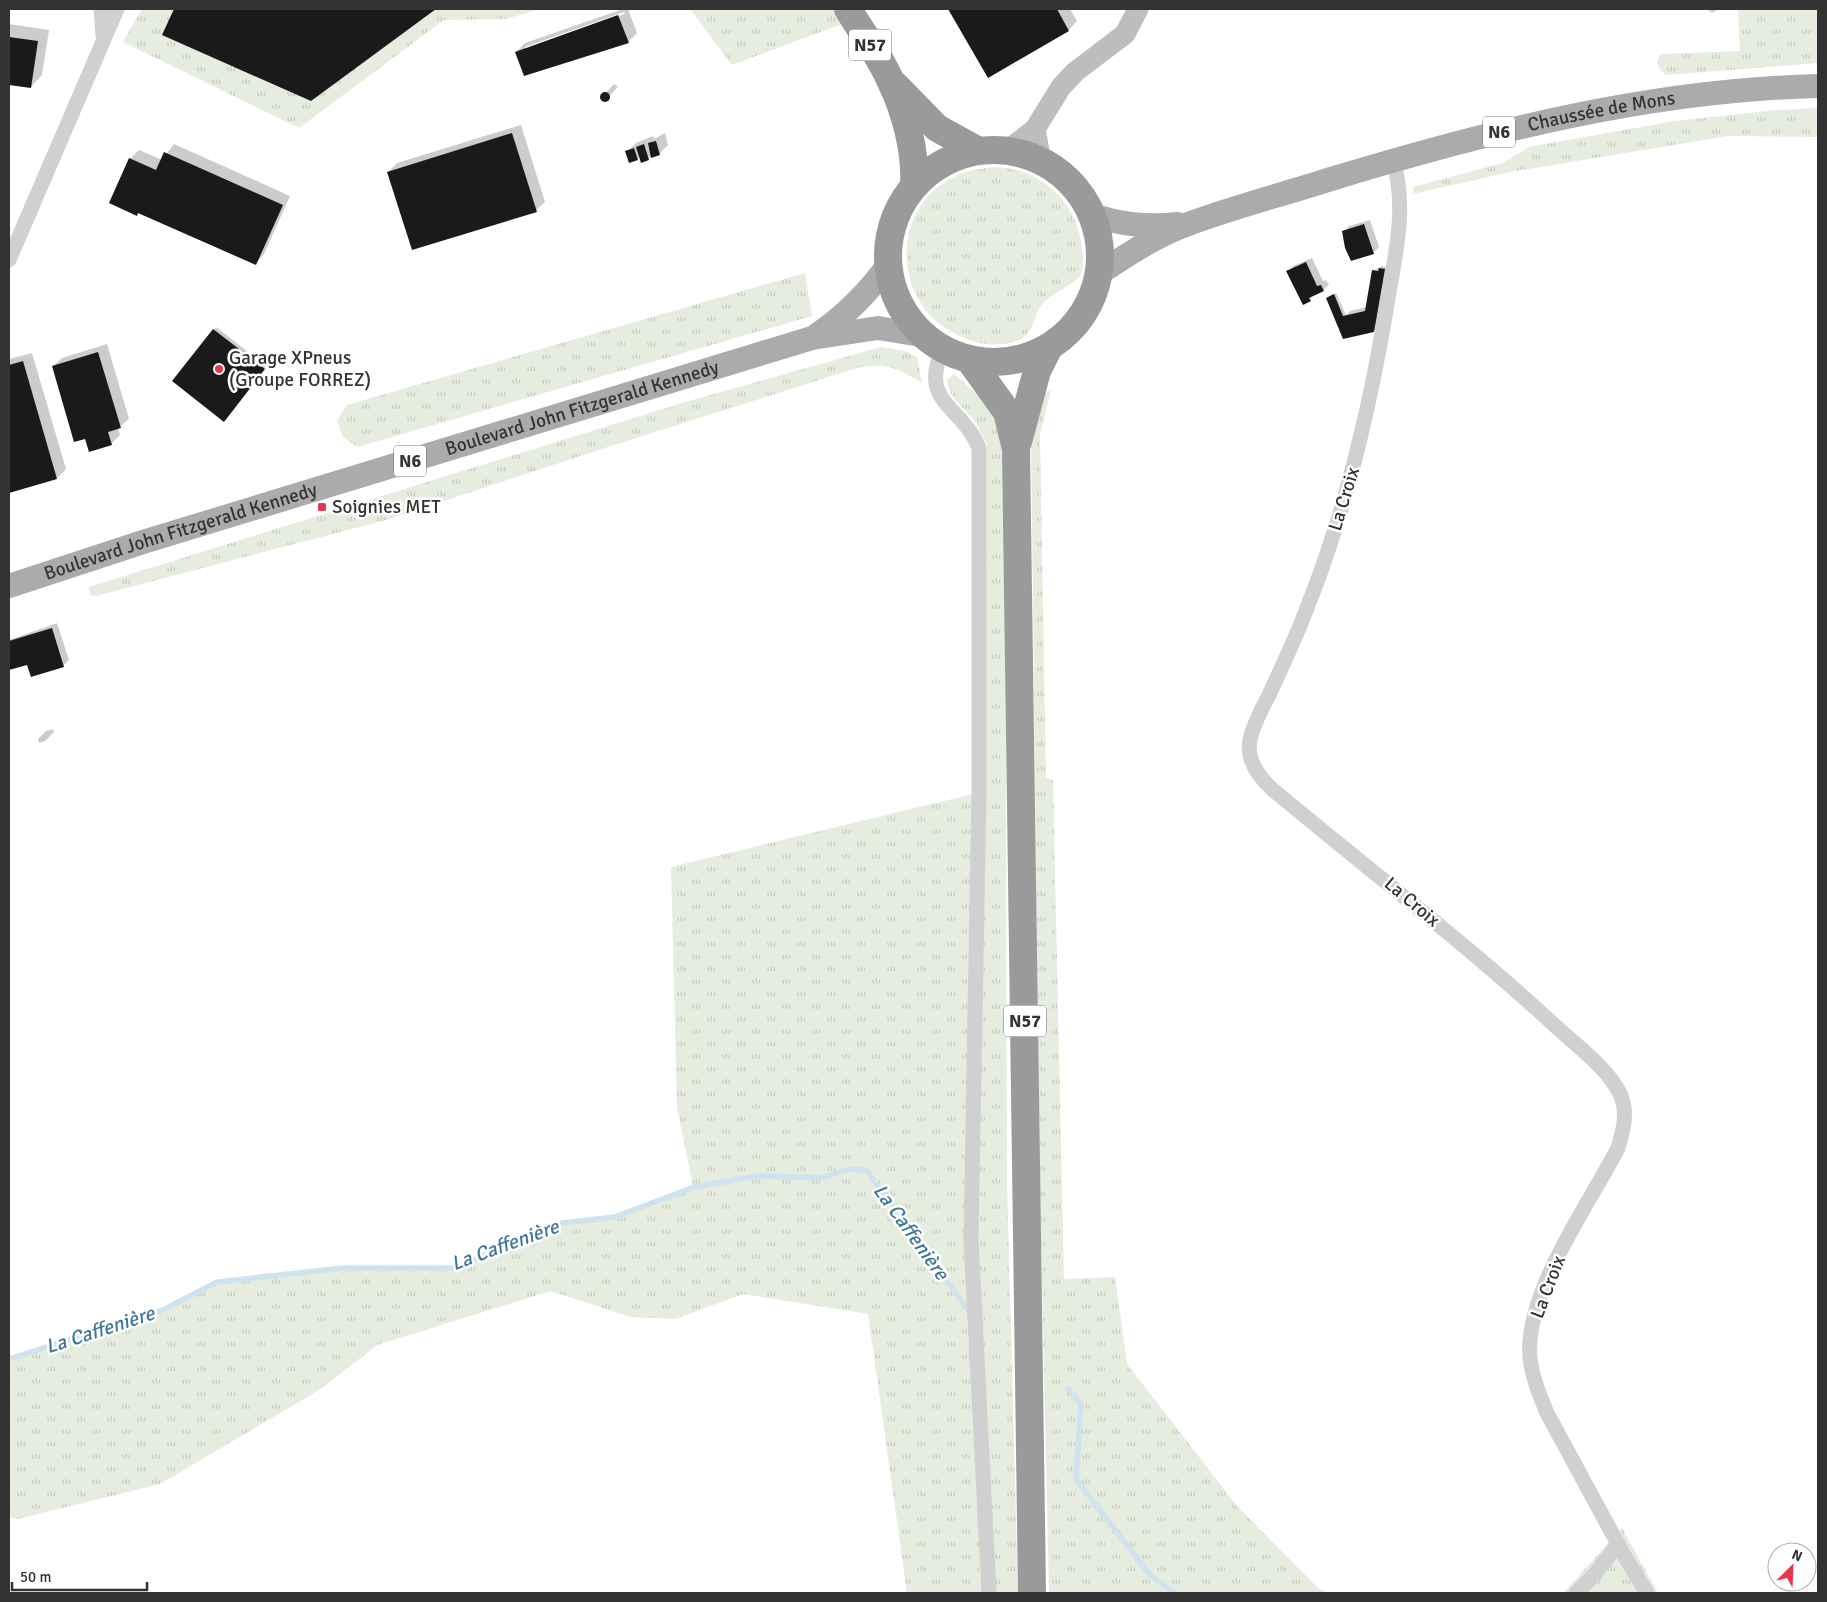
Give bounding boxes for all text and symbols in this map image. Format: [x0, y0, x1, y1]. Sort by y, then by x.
road number: N57 [849, 30, 891, 60]
street label: Chaussée de Mons [1525, 86, 1677, 137]
road number: N6 [1483, 116, 1515, 148]
place label: Garage XPneus (Groupe FORREZ) [229, 346, 371, 392]
street label: Boulevard John Fitzgerald Kennedy [442, 355, 722, 461]
marker: Garage XPneus (Groupe FORREZ) [213, 363, 225, 375]
road number: N6 [394, 446, 426, 476]
street label: La Croix [1323, 464, 1365, 534]
street label: Boulevard John Fitzgerald Kennedy [41, 478, 320, 586]
place label: Soignies MET [332, 495, 441, 519]
marker: Soignies MET [316, 501, 328, 513]
street label: La Croix [1379, 872, 1445, 932]
road number: N57 [1004, 1006, 1046, 1036]
water label: La Caffenière [868, 1179, 955, 1286]
water label: La Caffenière [448, 1214, 563, 1276]
street label: La Croix [1525, 1252, 1571, 1322]
water label: La Caffenière [42, 1300, 158, 1359]
north arrow [1767, 1542, 1817, 1592]
text: N [1789, 1546, 1805, 1565]
scale bar [12, 1560, 148, 1592]
text: 50 m [20, 1568, 51, 1586]

